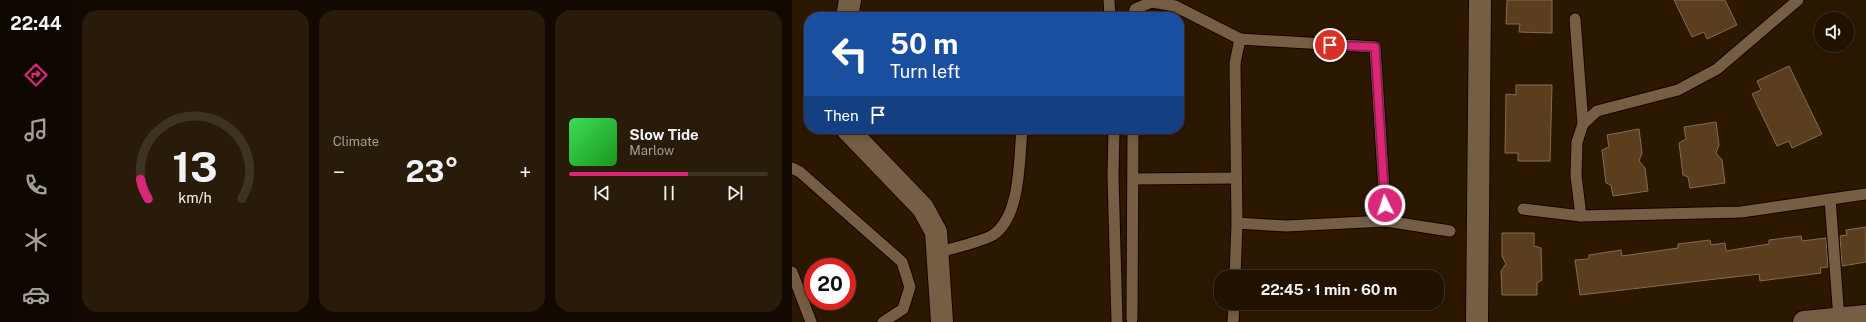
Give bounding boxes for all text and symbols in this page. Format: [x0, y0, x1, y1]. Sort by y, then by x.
map controls [1814, 12, 1854, 52]
button: sound [1814, 12, 1854, 52]
text: 22:44 [10, 13, 62, 34]
text: 50 m [890, 27, 958, 60]
icon: left [824, 28, 876, 80]
pin [1313, 28, 1347, 62]
icon: arrive [1319, 34, 1341, 56]
icon: directions [22, 61, 50, 89]
text: Turn left [890, 61, 960, 82]
icon: arrive [867, 104, 889, 126]
text: Then [824, 107, 859, 124]
icon: music [22, 116, 50, 144]
text: Slow Tide [629, 126, 699, 143]
text: Climate [333, 134, 379, 149]
text: 13 [173, 142, 218, 191]
text: Marlow [629, 143, 674, 158]
text: 23° [405, 153, 459, 189]
text: − [333, 159, 345, 185]
text: + [519, 159, 531, 185]
icon: phone [22, 171, 50, 199]
icon: previous [591, 182, 613, 204]
icon: pause [658, 182, 680, 204]
icon: next [724, 182, 746, 204]
position arrow [1364, 184, 1406, 226]
text: km/h [179, 189, 212, 206]
icon: climate [22, 226, 50, 254]
speed limit sign: 20 [804, 258, 856, 310]
icon: car [22, 281, 50, 309]
text: 22:45 · 1 min · 60 m [1261, 281, 1397, 298]

